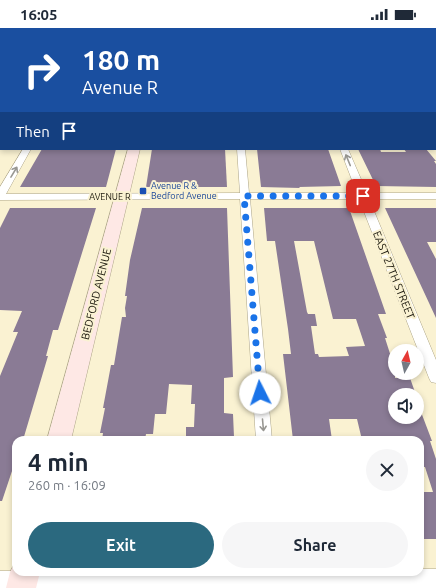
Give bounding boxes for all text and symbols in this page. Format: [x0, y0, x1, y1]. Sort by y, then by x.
text: 16:05 [20, 6, 58, 23]
icon: right [16, 44, 68, 96]
text: 180 m [82, 44, 160, 75]
text: Avenue R [82, 77, 158, 97]
icon: arrive [58, 120, 80, 142]
text: Then [16, 123, 50, 140]
one-way arrow [344, 155, 352, 167]
one-way arrow [10, 166, 18, 178]
pin [346, 179, 380, 213]
place label: Avenue R & Bedford Avenue [151, 181, 217, 201]
icon: arrive [352, 185, 374, 207]
marker: Avenue R & Bedford Avenue [138, 186, 148, 196]
street label: AVENUE R [89, 192, 131, 202]
street label: EAST 27TH STREET [371, 229, 417, 321]
street label: BEDFORD AVENUE [79, 247, 113, 341]
north arrow [388, 344, 424, 380]
map controls [388, 344, 424, 424]
position arrow [239, 372, 281, 414]
button: sound [388, 388, 424, 424]
one-way arrow [259, 418, 266, 431]
text: 4 min [28, 449, 89, 476]
button: close [366, 449, 408, 491]
text: 260 m · 16:09 [28, 478, 106, 492]
button: Exit [28, 522, 214, 568]
button: Share [222, 522, 408, 568]

